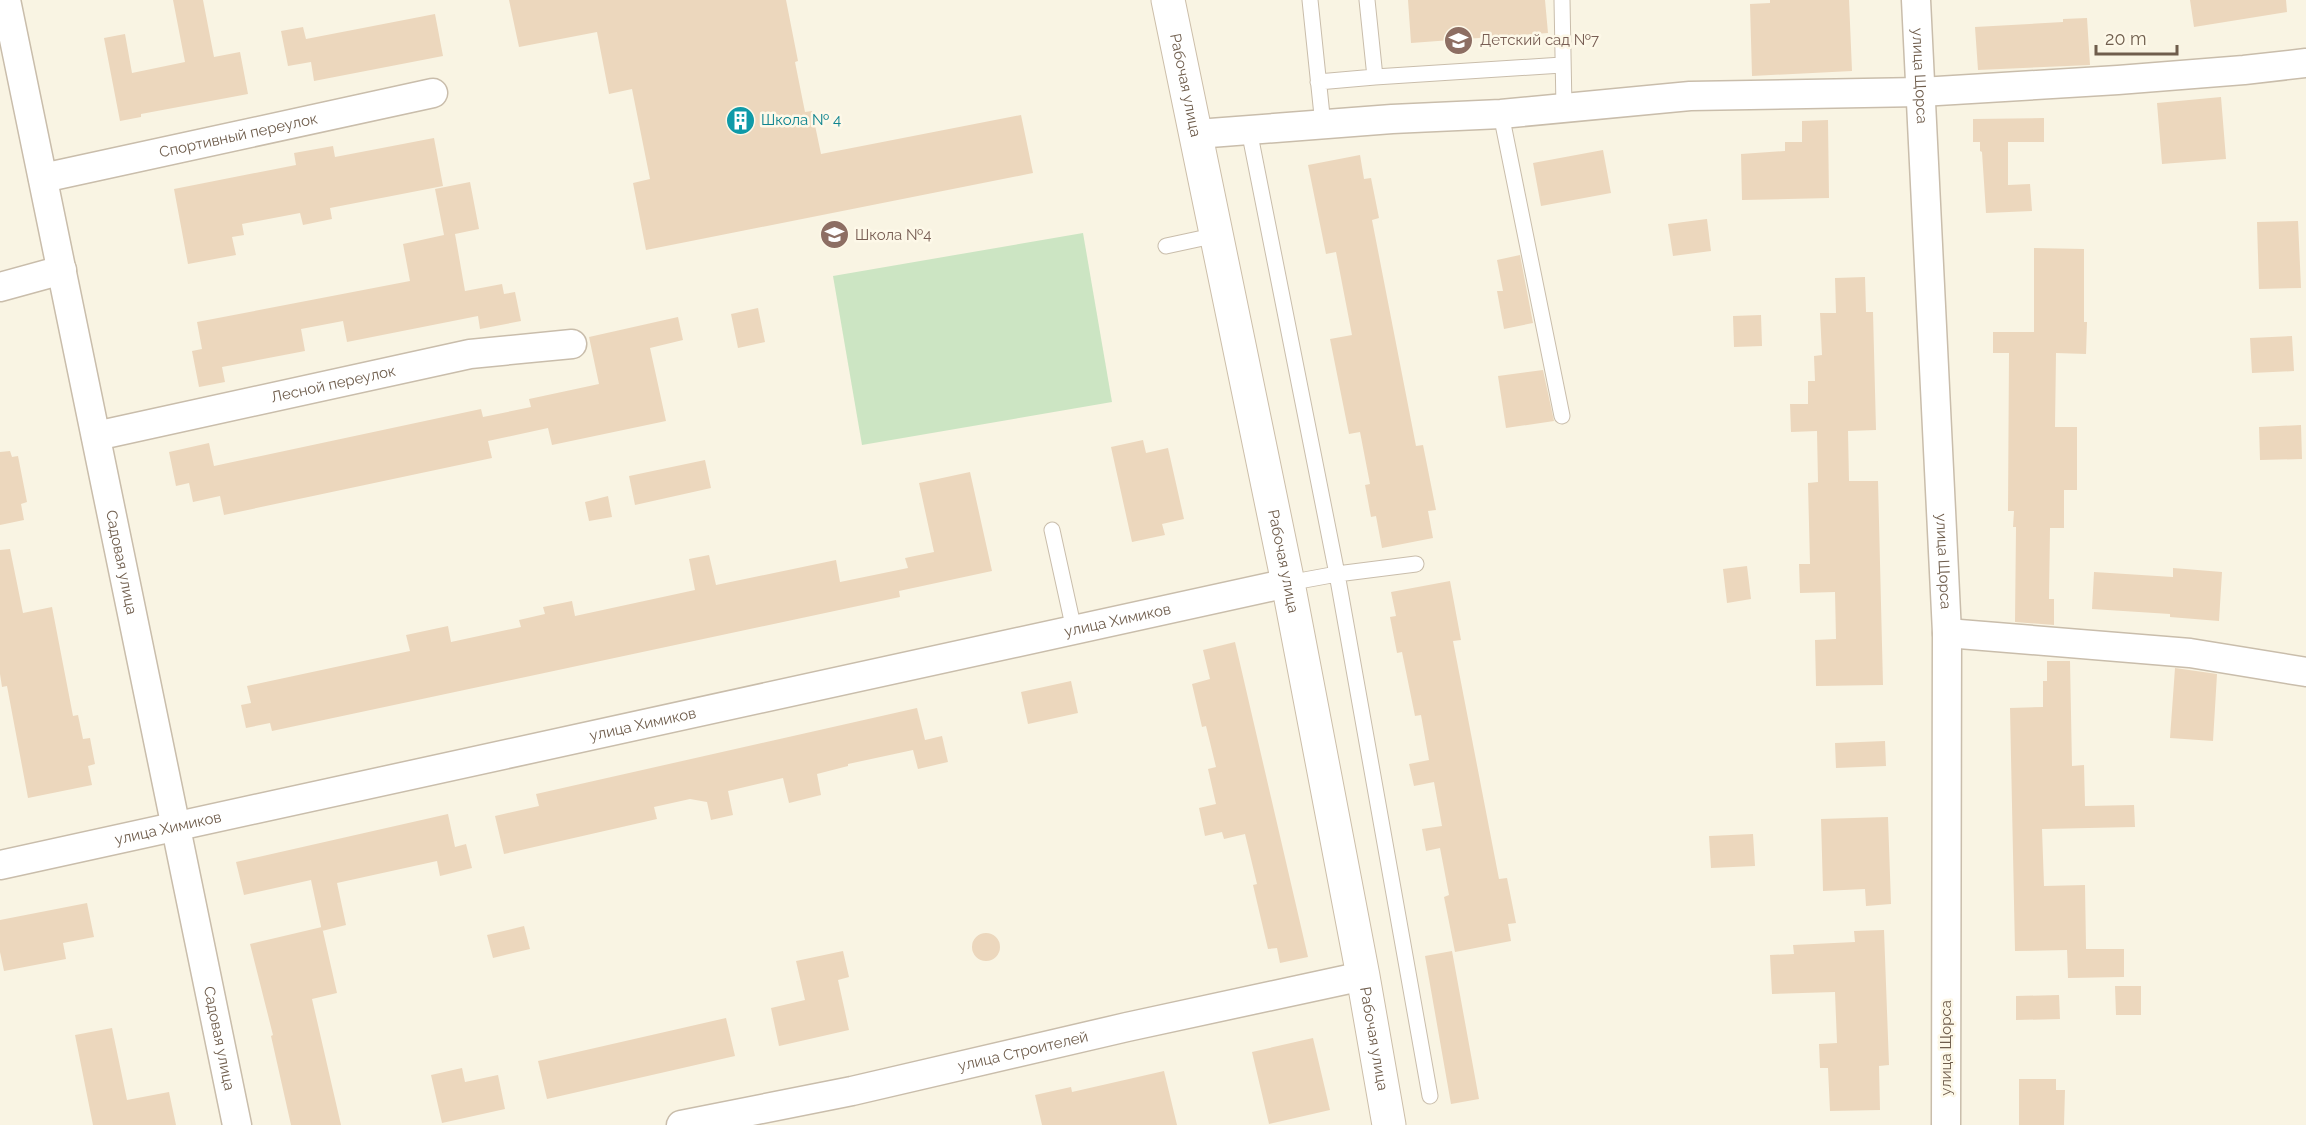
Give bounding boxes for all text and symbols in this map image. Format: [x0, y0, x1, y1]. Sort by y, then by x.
scale bar [2096, 18, 2177, 56]
school or university icon: Детский сад №7 [1443, 24, 1475, 56]
street label: улица Щорса [1908, 28, 1931, 124]
text: 20 m [2105, 28, 2147, 49]
place label: Детский сад №7 [1480, 31, 1599, 49]
street label: Рабочая улица [1166, 32, 1205, 139]
building icon: Школа № 4 [724, 104, 756, 136]
street label: Спортивный переулок [158, 109, 319, 161]
place label: Школа № 4 [761, 111, 841, 129]
school or university icon: Школа №4 [818, 219, 850, 251]
place label: Школа №4 [855, 226, 931, 244]
street label: Лесной переулок [269, 362, 398, 406]
street label: Рабочая улица [1264, 508, 1303, 614]
street label: Садовая улица [102, 509, 141, 616]
street label: улица Щорса [1932, 513, 1955, 610]
street label: улица Химиков [1063, 600, 1172, 641]
street label: улица Химиков [588, 704, 698, 745]
street label: улица Химиков [113, 808, 223, 849]
street label: Садовая улица [200, 985, 239, 1092]
street label: Рабочая улица [1356, 985, 1392, 1092]
street label: улица Щорса [1937, 1000, 1955, 1096]
street label: улица Строителей [956, 1027, 1090, 1075]

